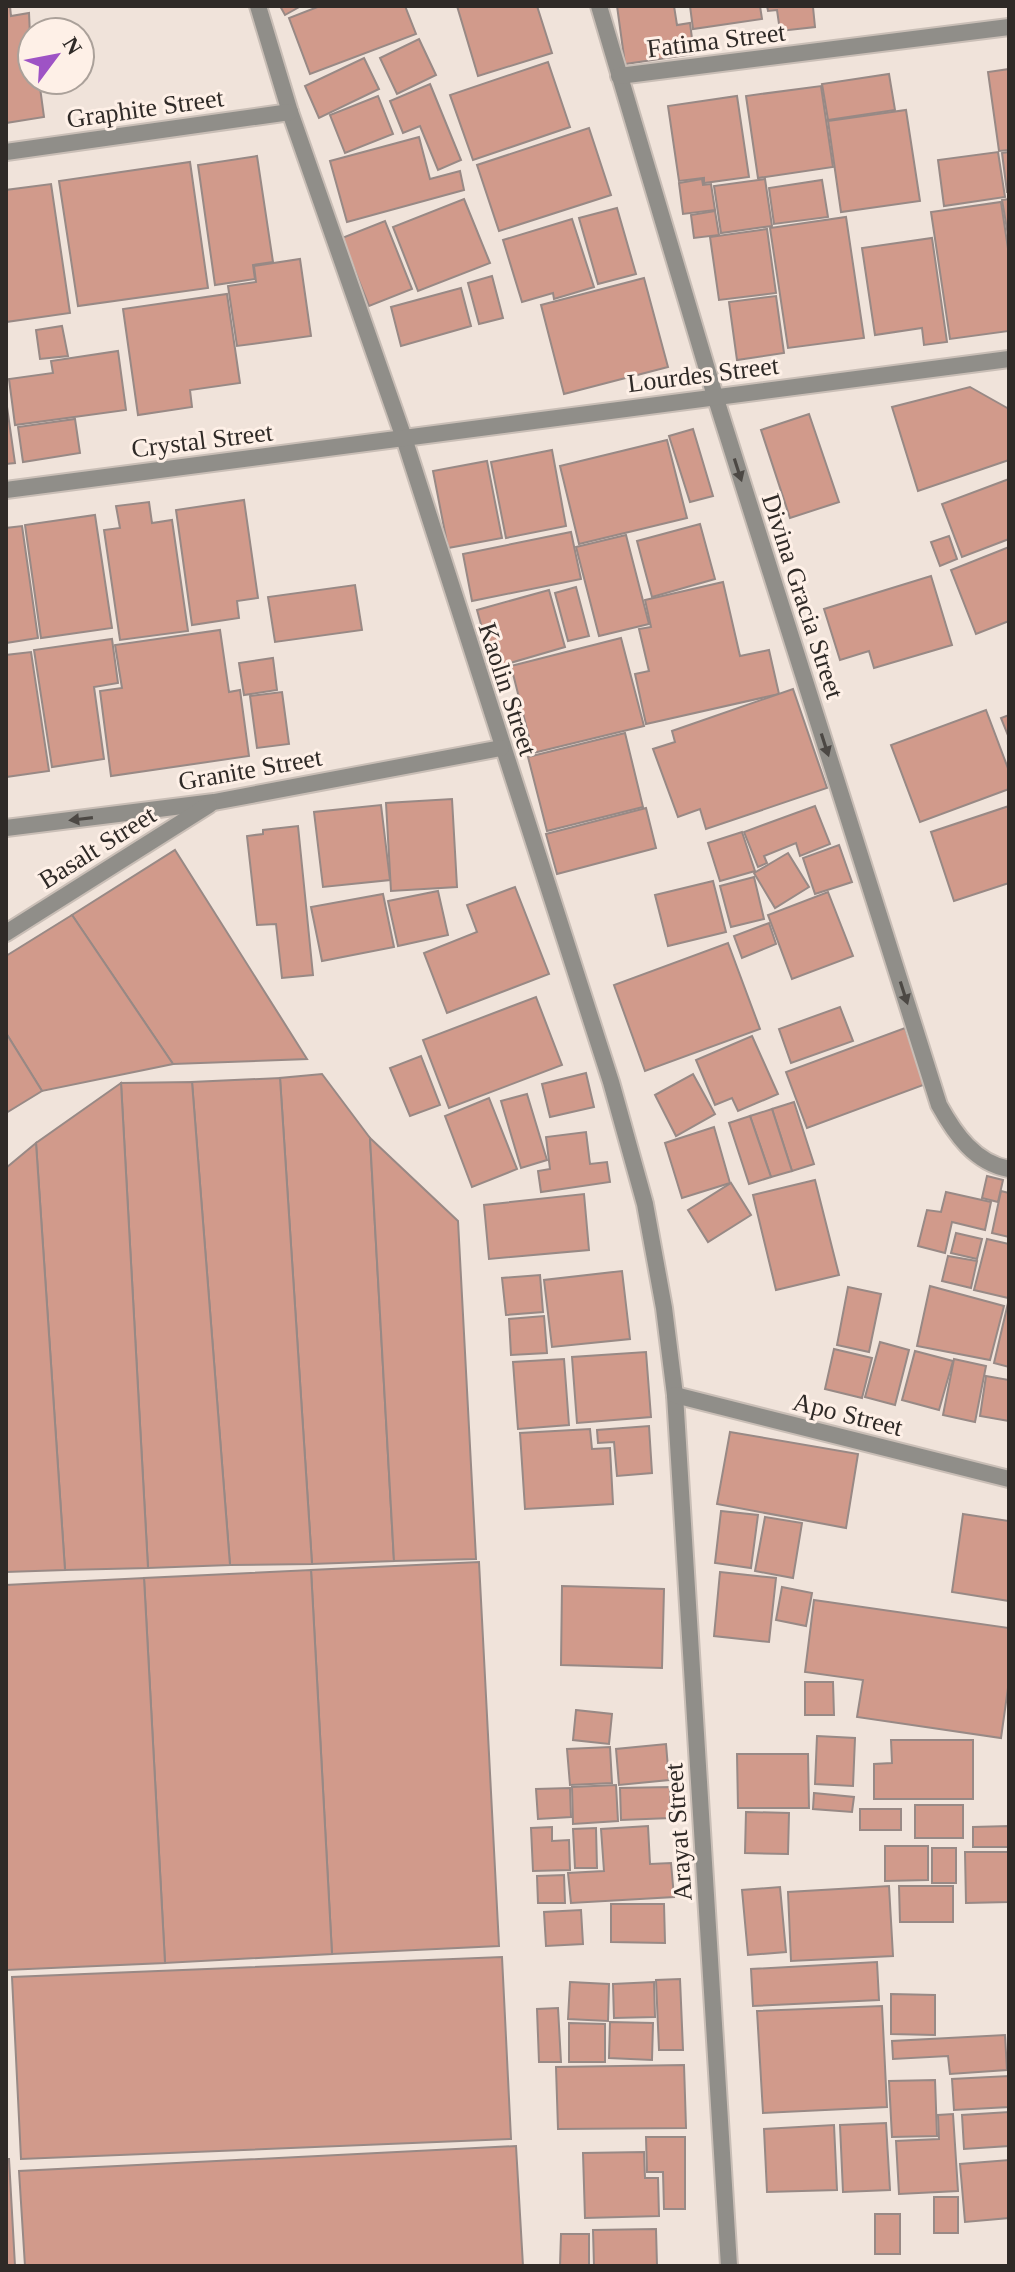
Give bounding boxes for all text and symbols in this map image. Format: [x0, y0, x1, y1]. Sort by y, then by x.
north arrow [16, 16, 96, 96]
street label: Fatima Street [645, 18, 788, 63]
text: N [58, 32, 87, 59]
street label: Graphite Street [65, 83, 226, 134]
street label: Lourdes Street [626, 351, 781, 398]
street label: Crystal Street [130, 417, 275, 464]
one-way arrow [732, 459, 745, 483]
street label: Divina Gracia Street [756, 490, 850, 703]
street label: Kaolin Street [472, 619, 543, 760]
one-way arrow [819, 733, 832, 757]
street label: Granite Street [176, 742, 325, 796]
street label: Basalt Street [34, 800, 162, 895]
one-way arrow [68, 812, 93, 825]
one-way arrow [898, 981, 910, 1005]
street label: Apo Street [790, 1387, 906, 1442]
street label: Arayat Street [659, 1761, 698, 1902]

